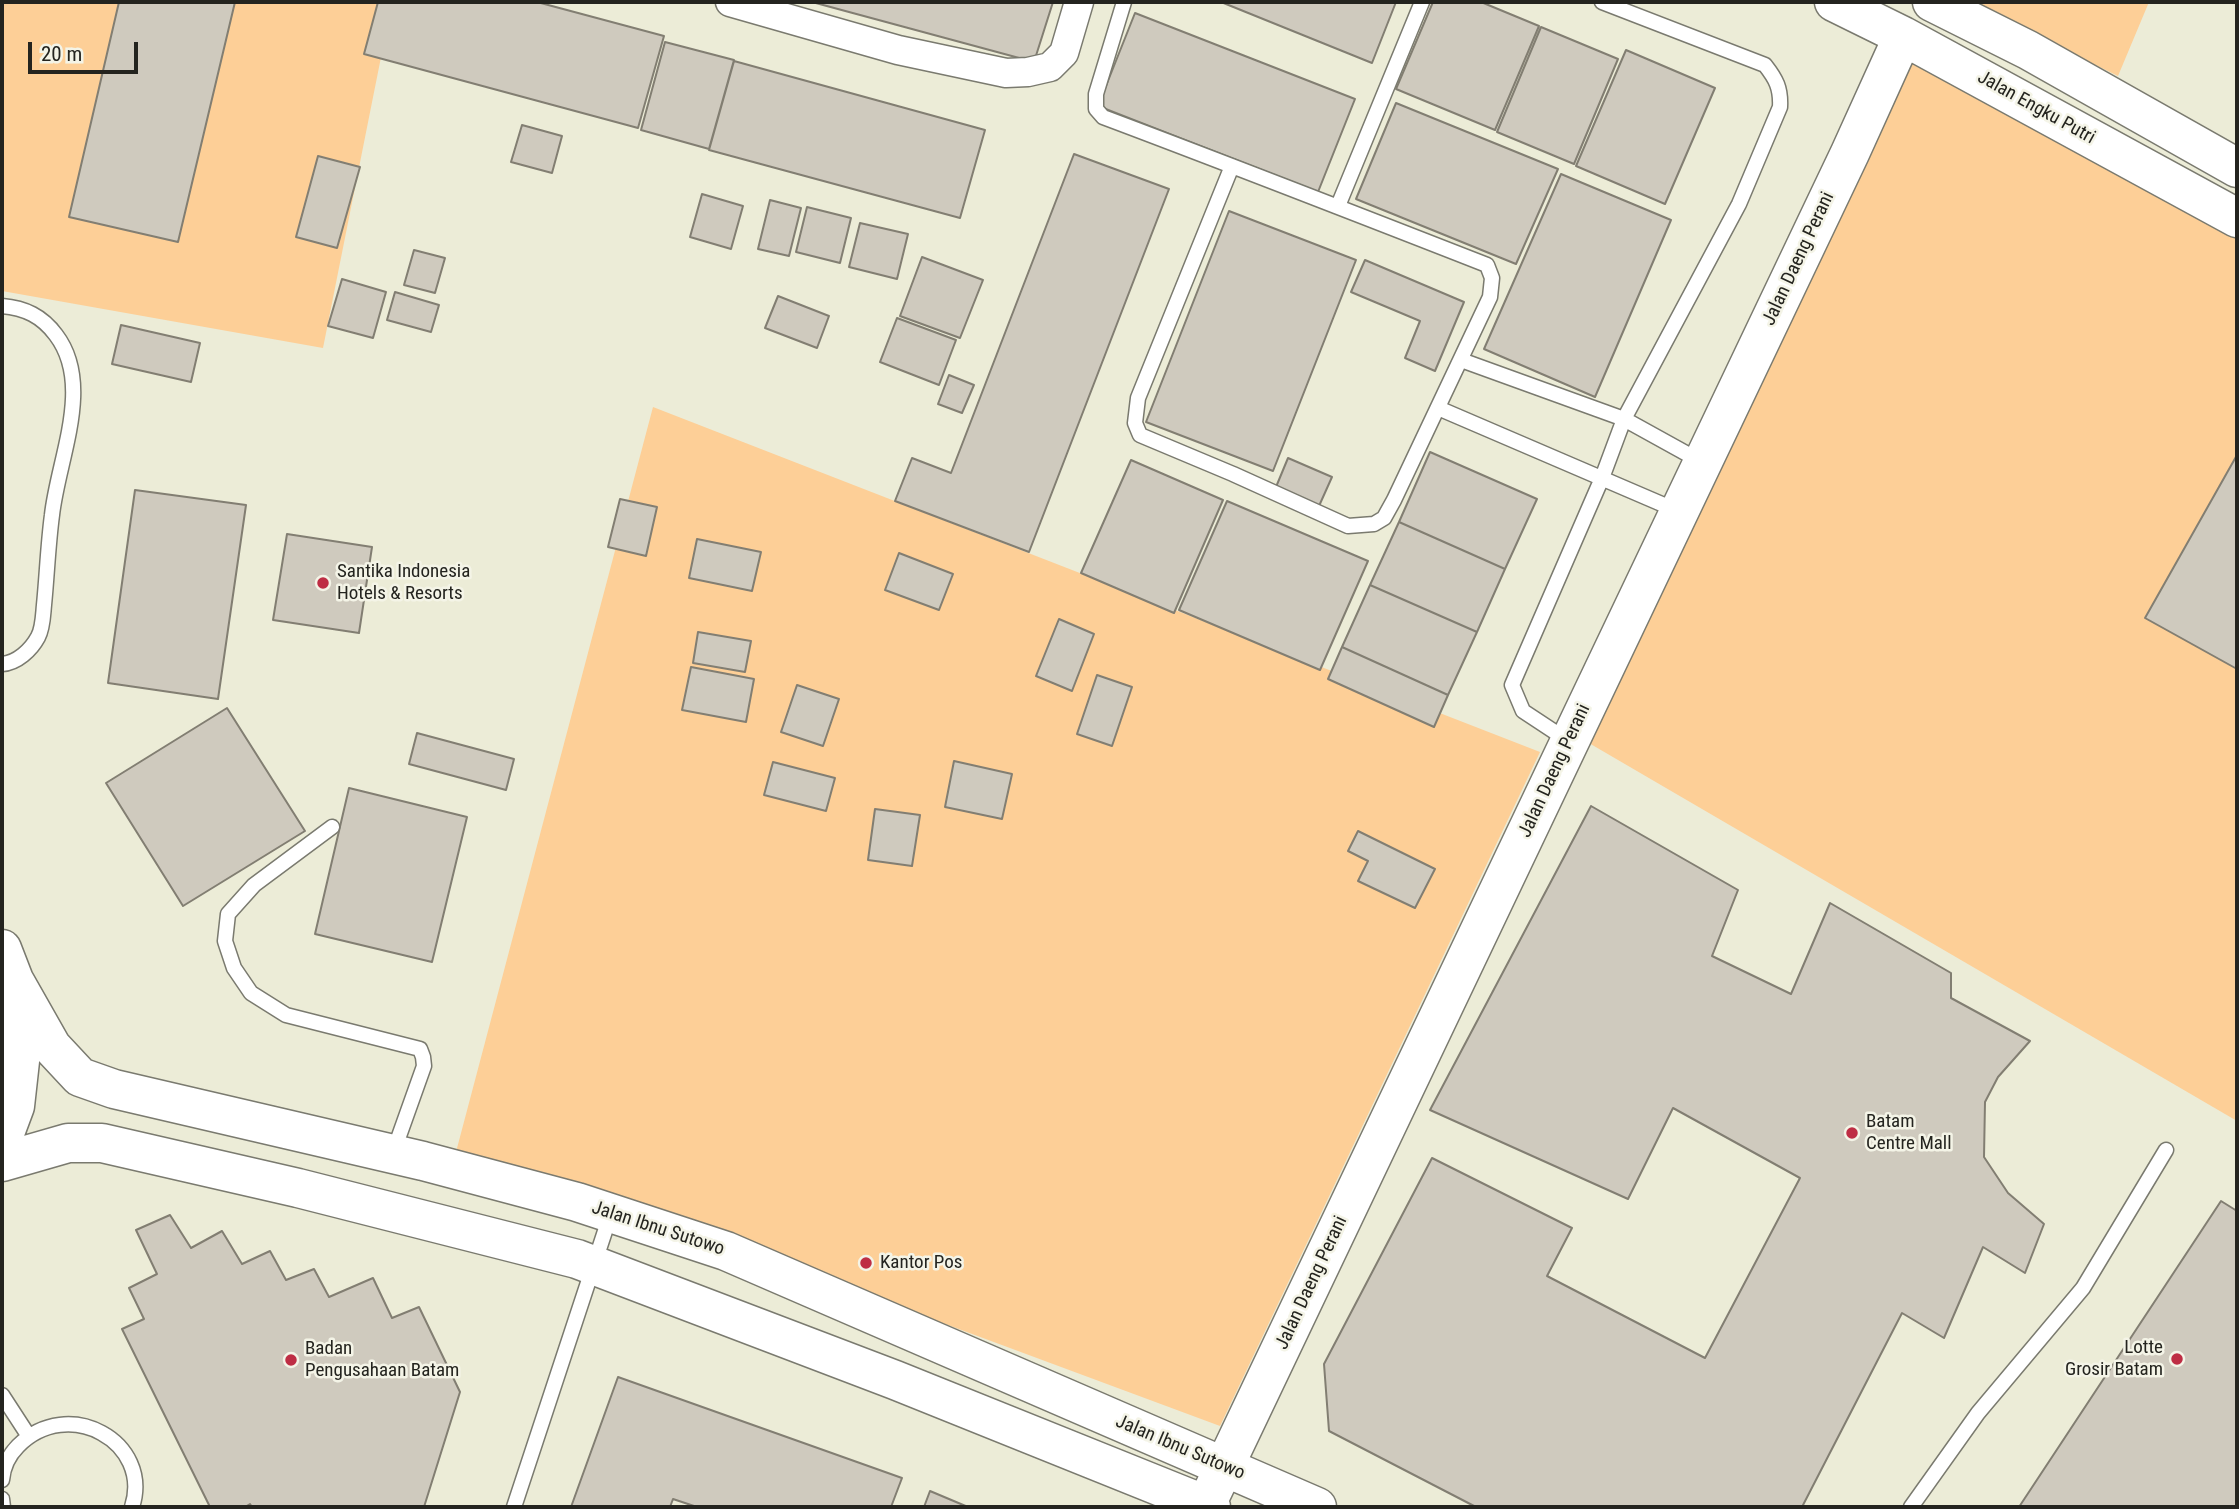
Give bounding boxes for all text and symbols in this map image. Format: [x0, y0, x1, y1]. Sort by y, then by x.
scale bar [32, 28, 142, 72]
text: 20 m [41, 42, 82, 66]
street label: Jalan Engku Putri [1973, 66, 2099, 150]
street label: Jalan Daeng Perani [1758, 189, 1840, 329]
place label: Santika Indonesia Hotels & Resorts [337, 561, 470, 605]
marker: Santika Indonesia Hotels & Resorts [315, 575, 331, 591]
street label: Jalan Daeng Perani [1514, 701, 1596, 841]
place label: Batam Centre Mall [1866, 1111, 1952, 1155]
marker: Batam Centre Mall [1844, 1125, 1860, 1141]
street label: Jalan Ibnu Sutowo [589, 1197, 727, 1261]
street label: Jalan Daeng Perani [1271, 1213, 1353, 1353]
place label: Kantor Pos [880, 1252, 962, 1274]
marker: Kantor Pos [858, 1255, 874, 1271]
place label: Lotte Grosir Batam [2065, 1337, 2163, 1381]
place label: Badan Pengusahaan Batam [305, 1338, 459, 1382]
marker: Lotte Grosir Batam [2169, 1351, 2185, 1367]
marker: Badan Pengusahaan Batam [283, 1352, 299, 1368]
street label: Jalan Ibnu Sutowo [1112, 1411, 1248, 1485]

